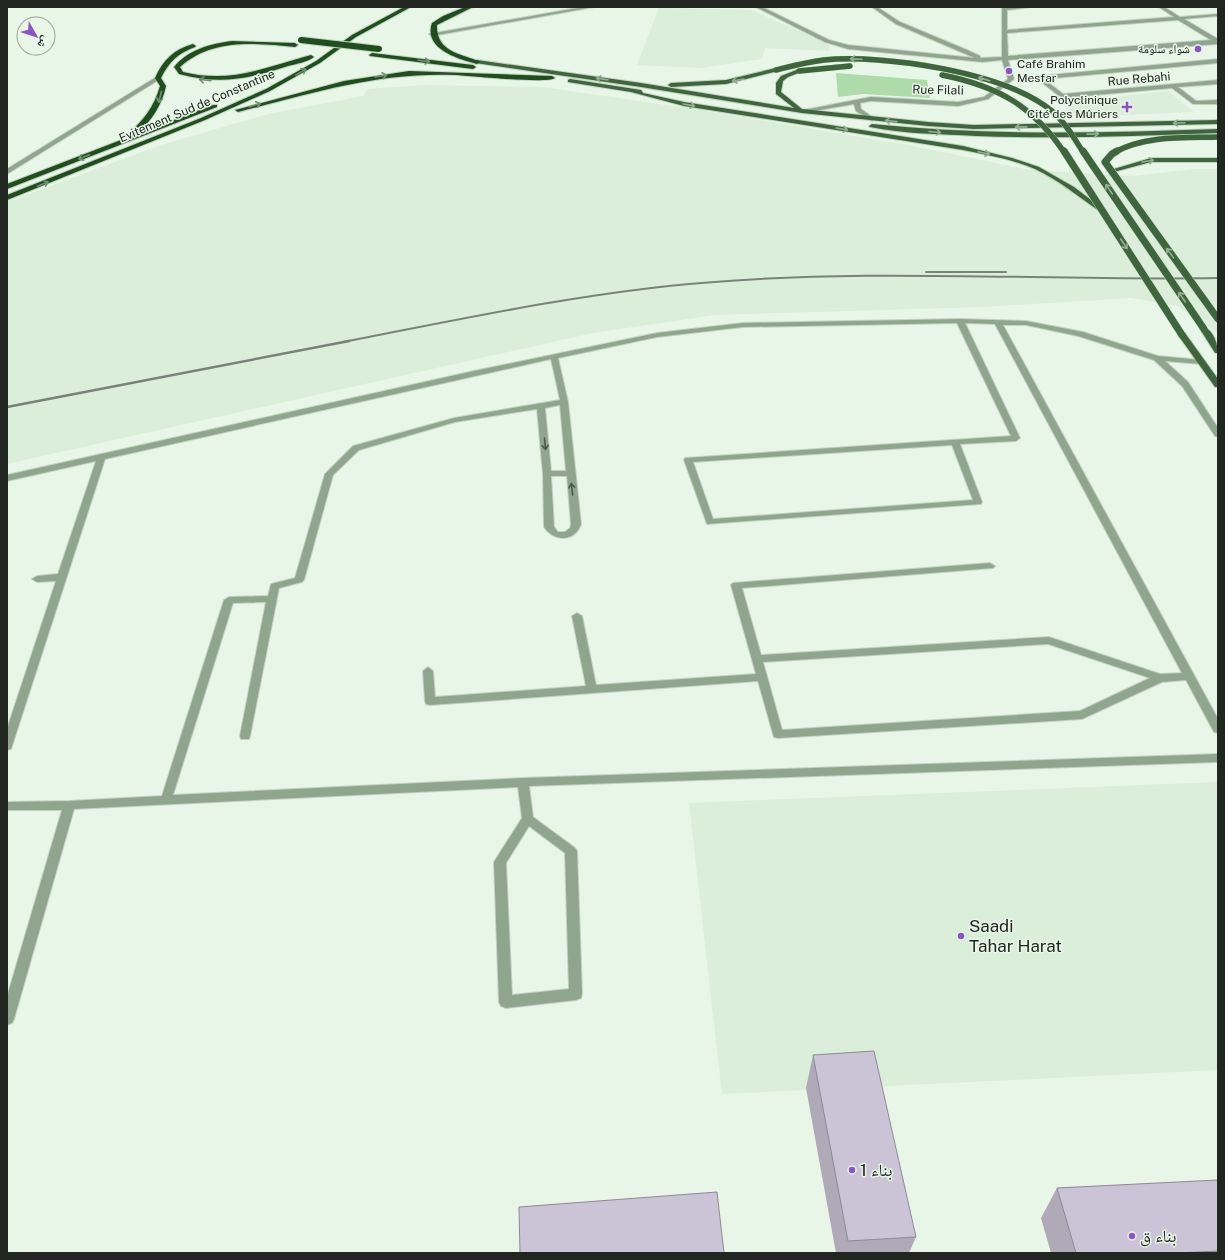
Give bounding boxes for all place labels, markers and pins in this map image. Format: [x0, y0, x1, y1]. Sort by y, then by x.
place label: شواء سلومة [1138, 42, 1190, 56]
marker: شواء سلومة [1193, 44, 1203, 54]
place label: Café Brahim Mesfar [1017, 57, 1085, 85]
marker: Café Brahim Mesfar [1004, 66, 1014, 76]
place label: Polyclinique Cité des Mûriers [1027, 93, 1118, 121]
marker: Polyclinique Cité des Mûriers [1121, 101, 1133, 113]
place label: Saadi Tahar Harat [969, 916, 1062, 956]
marker: Saadi Tahar Harat [956, 931, 966, 941]
place label: بناء 1 [860, 1160, 892, 1180]
marker: بناء 1 [847, 1165, 857, 1175]
place label: بناء ق [1140, 1226, 1177, 1247]
marker: بناء ق [1127, 1231, 1137, 1241]

